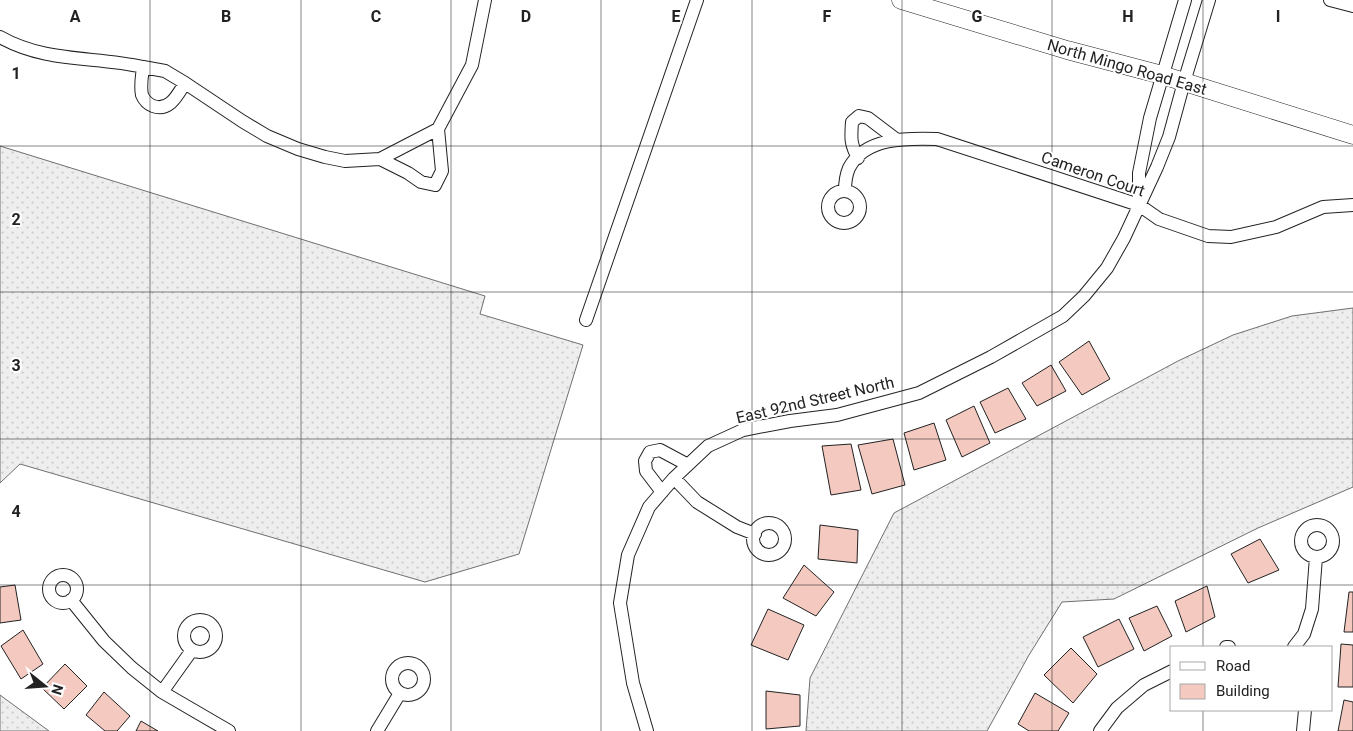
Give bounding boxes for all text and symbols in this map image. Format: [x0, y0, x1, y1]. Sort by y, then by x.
text: A [70, 7, 81, 26]
text: B [221, 7, 231, 26]
text: C [371, 7, 381, 26]
text: D [521, 7, 531, 26]
text: E [672, 7, 681, 26]
text: F [823, 7, 832, 26]
text: G [972, 7, 983, 26]
text: H [1122, 7, 1134, 26]
text: I [1276, 7, 1280, 26]
street label: North Mingo Road East [1045, 35, 1209, 99]
text: 1 [11, 64, 21, 83]
street label: Cameron Court [1039, 147, 1147, 201]
text: 2 [11, 210, 21, 229]
text: 3 [11, 356, 21, 375]
street label: East 92nd Street North [734, 373, 896, 427]
text: 4 [11, 502, 21, 521]
legend [1170, 646, 1333, 711]
text: Road [1216, 657, 1250, 675]
north arrow [20, 661, 70, 711]
text: Building [1216, 682, 1270, 700]
text: N [48, 683, 67, 697]

